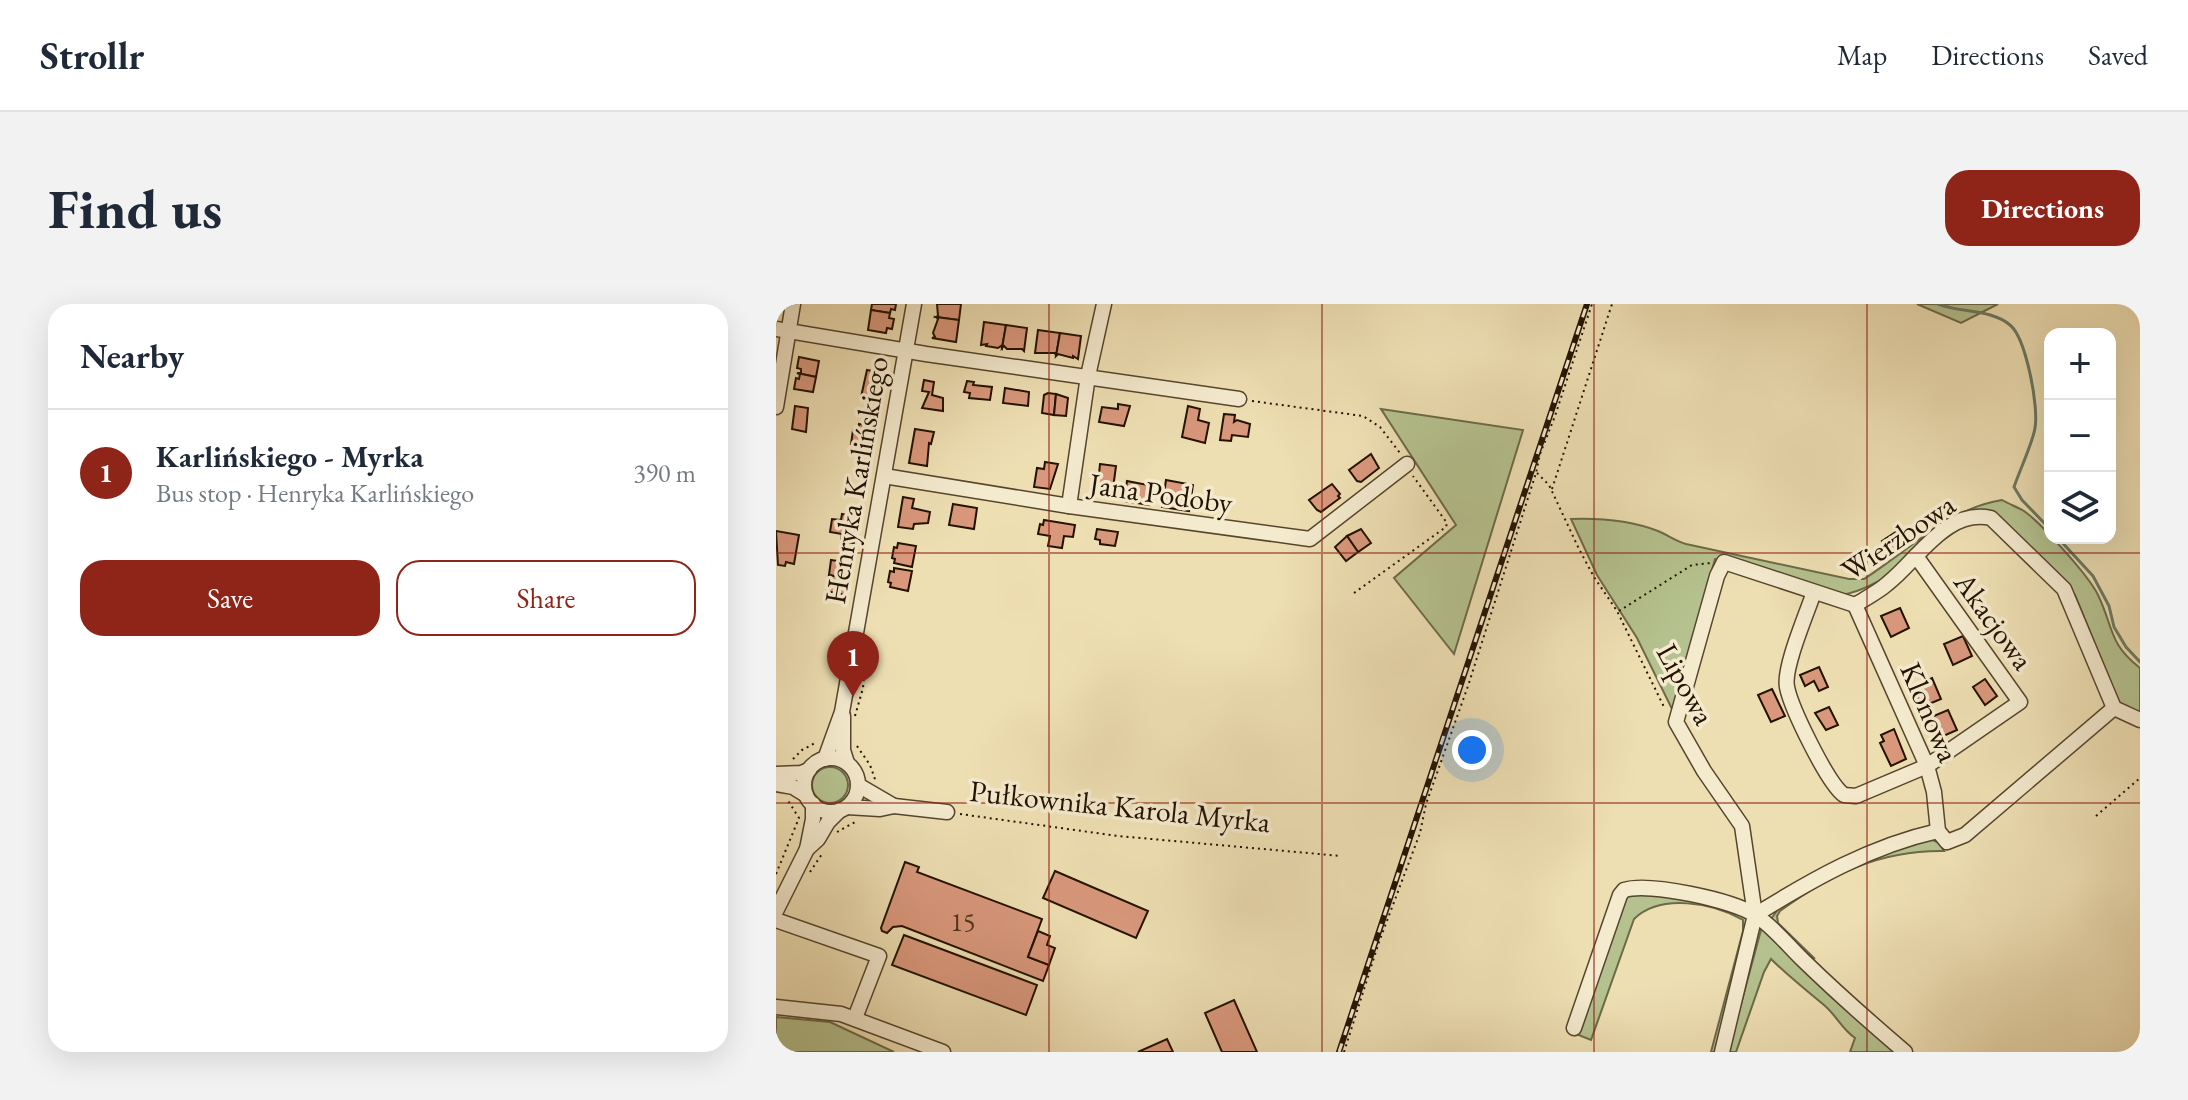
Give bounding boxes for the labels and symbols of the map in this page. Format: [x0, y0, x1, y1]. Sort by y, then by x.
street label: Henryka Karlińskiego [815, 353, 897, 607]
street label: Jana Podoby [1084, 463, 1236, 522]
street label: Wierzbowa [1834, 485, 1962, 589]
street label: Akacjowa [1945, 564, 2043, 678]
pin: 1 [827, 631, 879, 697]
street label: Lipowa [1648, 637, 1724, 731]
street label: Klonowa [1892, 656, 1968, 768]
your location [1452, 730, 1492, 770]
street label: Pułkownika Karola Myrka [968, 771, 1272, 841]
house number: 15 [951, 905, 975, 939]

